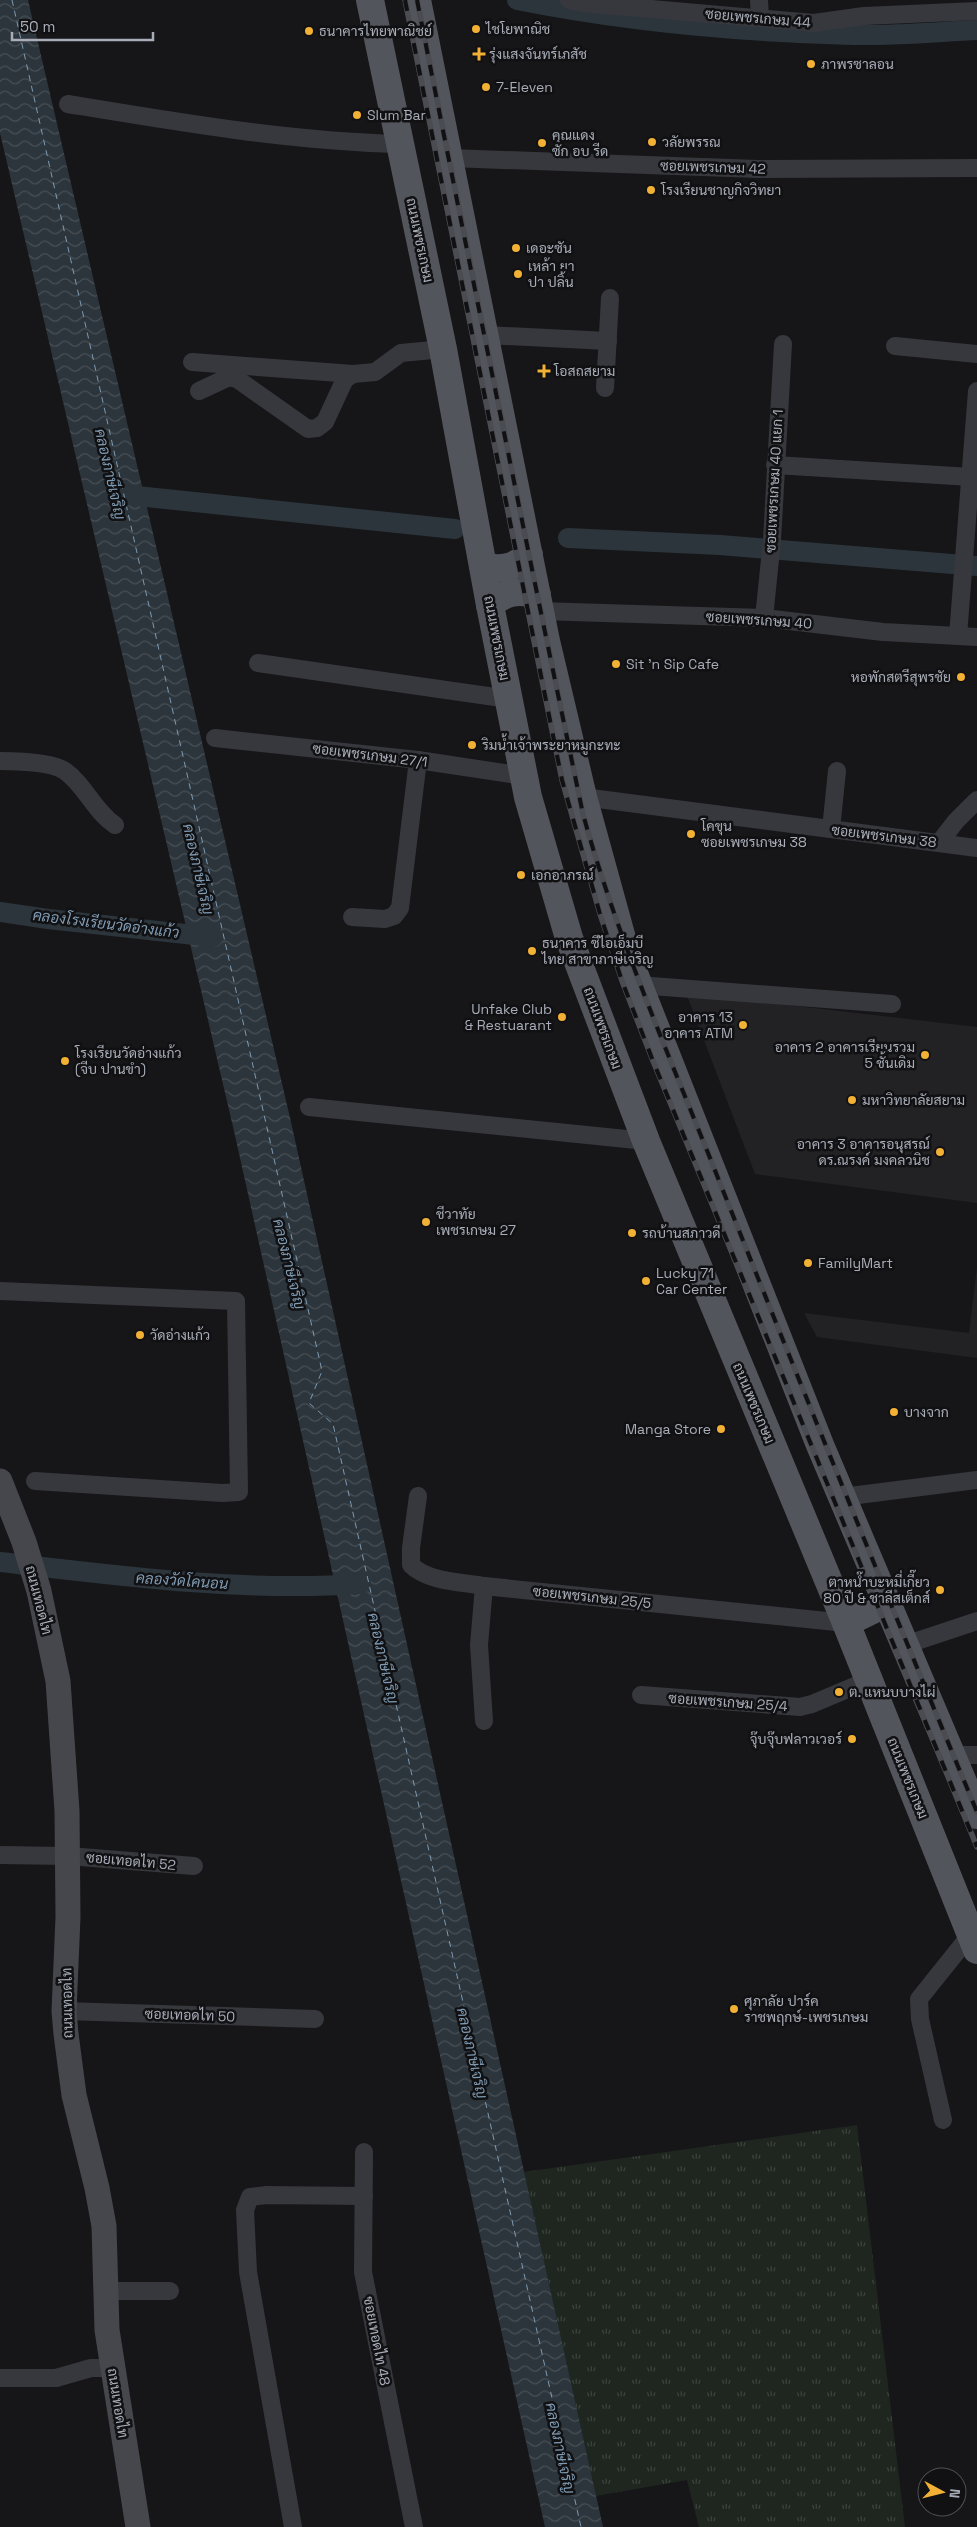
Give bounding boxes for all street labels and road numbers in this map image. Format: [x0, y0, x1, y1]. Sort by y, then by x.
street label: ซอยเพชรเกษม 44 [704, 4, 812, 32]
street label: ซอยเพชรเกษม 42 [660, 156, 766, 178]
street label: ถนนเพชรเกษม [402, 196, 438, 284]
street label: ซอยเพชรเกษม 40 แยก 1 [761, 409, 787, 553]
street label: ถนนเพชรเกษม [480, 594, 514, 682]
street label: ซอยเพชรเกษม 40 [705, 607, 813, 633]
street label: ซอยเพชรเกษม 27/1 [311, 739, 429, 771]
street label: ซอยเพชรเกษม 38 [830, 821, 938, 851]
street label: ถนนเพชรเกษม [580, 984, 626, 1072]
street label: ถนนเพชรเกษม [729, 1360, 779, 1446]
street label: ถนนเทอดไท [22, 1564, 56, 1636]
street label: ซอยเพชรเกษม 25/5 [532, 1582, 652, 1612]
street label: ซอยเพชรเกษม 25/4 [668, 1689, 788, 1715]
street label: ถนนเพชรเกษม [884, 1735, 932, 1821]
street label: ซอยเทอดไท 52 [85, 1848, 177, 1874]
street label: ถนนเทอดไท [57, 1968, 77, 2038]
street label: ซอยเทอดไท 50 [144, 2004, 236, 2026]
street label: ซอยเทอดไท 48 [360, 2295, 395, 2387]
street label: ถนนเทอดไท [104, 2367, 132, 2439]

